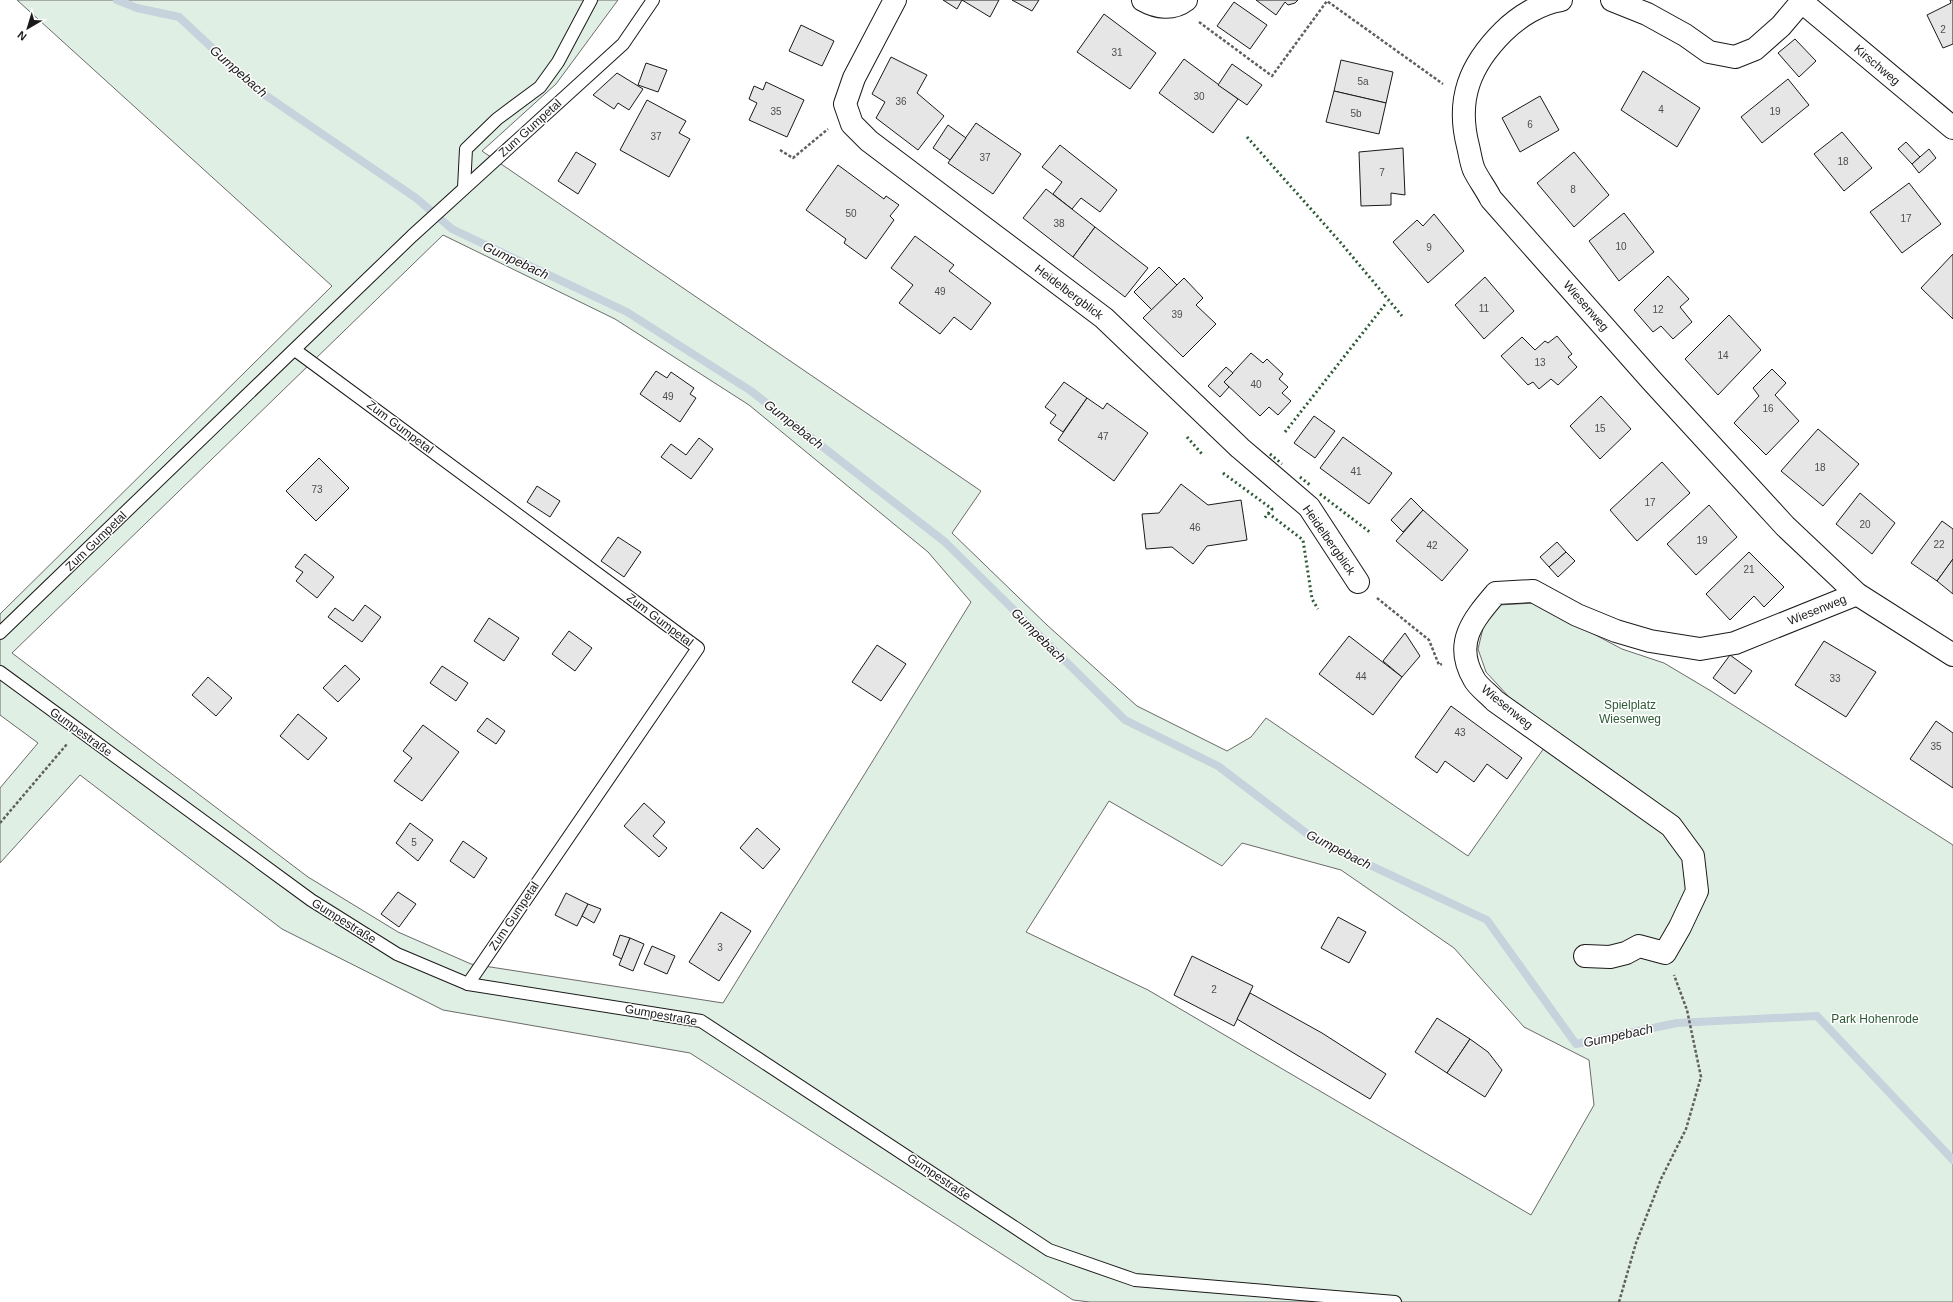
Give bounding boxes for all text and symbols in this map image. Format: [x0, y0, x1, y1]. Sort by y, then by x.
north arrow [8, 8, 48, 48]
house number: 2 [1940, 24, 1946, 35]
text: N [15, 29, 29, 43]
water label: Gumpebach [207, 42, 270, 100]
street label: Kirschweg [1851, 42, 1903, 88]
house number: 31 [1111, 47, 1123, 58]
house number: 5a [1357, 76, 1369, 87]
house number: 30 [1193, 91, 1205, 102]
street label: Zum Gumpetal [496, 96, 564, 160]
house number: 36 [895, 96, 907, 107]
house number: 4 [1658, 104, 1664, 115]
house number: 35 [770, 106, 782, 117]
house number: 19 [1769, 106, 1781, 117]
house number: 5b [1350, 108, 1362, 119]
house number: 6 [1527, 119, 1533, 130]
house number: 37 [650, 131, 662, 142]
house number: 37 [979, 152, 991, 163]
house number: 18 [1837, 156, 1849, 167]
house number: 7 [1379, 167, 1385, 178]
house number: 8 [1570, 184, 1576, 195]
house number: 50 [845, 208, 857, 219]
house number: 17 [1900, 213, 1912, 224]
house number: 38 [1053, 218, 1065, 229]
water label: Gumpebach [481, 239, 551, 282]
house number: 10 [1615, 241, 1627, 252]
house number: 9 [1426, 242, 1432, 253]
street label: Heidelbergblick [1032, 262, 1107, 323]
street label: Wiesenweg [1560, 278, 1612, 334]
house number: 49 [934, 286, 946, 297]
house number: 11 [1479, 303, 1490, 314]
house number: 12 [1652, 304, 1664, 315]
house number: 39 [1171, 309, 1183, 320]
house number: 14 [1717, 350, 1729, 361]
house number: 13 [1534, 357, 1546, 368]
house number: 40 [1250, 379, 1262, 390]
house number: 49 [662, 391, 674, 402]
water label: Gumpebach [761, 397, 826, 452]
street label: Zum Gumpetal [364, 398, 436, 456]
house number: 16 [1762, 403, 1774, 414]
house number: 15 [1594, 423, 1606, 434]
house number: 47 [1097, 431, 1109, 442]
house number: 18 [1814, 462, 1826, 473]
house number: 41 [1350, 466, 1362, 477]
house number: 73 [311, 484, 323, 495]
house number: 17 [1644, 497, 1656, 508]
street label: Heidelbergblick [1300, 502, 1359, 578]
street label: Zum Gumpetal [63, 508, 129, 574]
house number: 20 [1859, 519, 1871, 530]
house number: 46 [1189, 522, 1201, 533]
house number: 19 [1696, 535, 1708, 546]
house number: 22 [1933, 539, 1945, 550]
house number: 42 [1426, 540, 1438, 551]
house number: 21 [1743, 564, 1755, 575]
street label: Zum Gumpetal [624, 591, 696, 649]
street label: Wiesenweg [1786, 592, 1848, 628]
water label: Gumpebach [1008, 605, 1069, 666]
house number: 44 [1355, 671, 1367, 682]
house number: 33 [1829, 673, 1841, 684]
street label: Wiesenweg [1478, 682, 1536, 732]
park label: Spielplatz Wiesenweg [1599, 698, 1661, 726]
street label: Gumpestraße [47, 705, 115, 759]
house number: 43 [1454, 727, 1466, 738]
house number: 35 [1930, 741, 1942, 752]
water label: Gumpebach [1304, 827, 1374, 872]
house number: 5 [411, 837, 417, 848]
street label: Zum Gumpetal [486, 879, 542, 953]
street label: Gumpestraße [309, 896, 379, 947]
house number: 3 [717, 942, 723, 953]
house number: 2 [1211, 984, 1217, 995]
street label: Gumpestraße [624, 1002, 699, 1028]
park label: Park Hohenrode [1831, 1012, 1919, 1026]
water label: Gumpebach [1582, 1021, 1654, 1050]
street label: Gumpestraße [905, 1151, 974, 1203]

